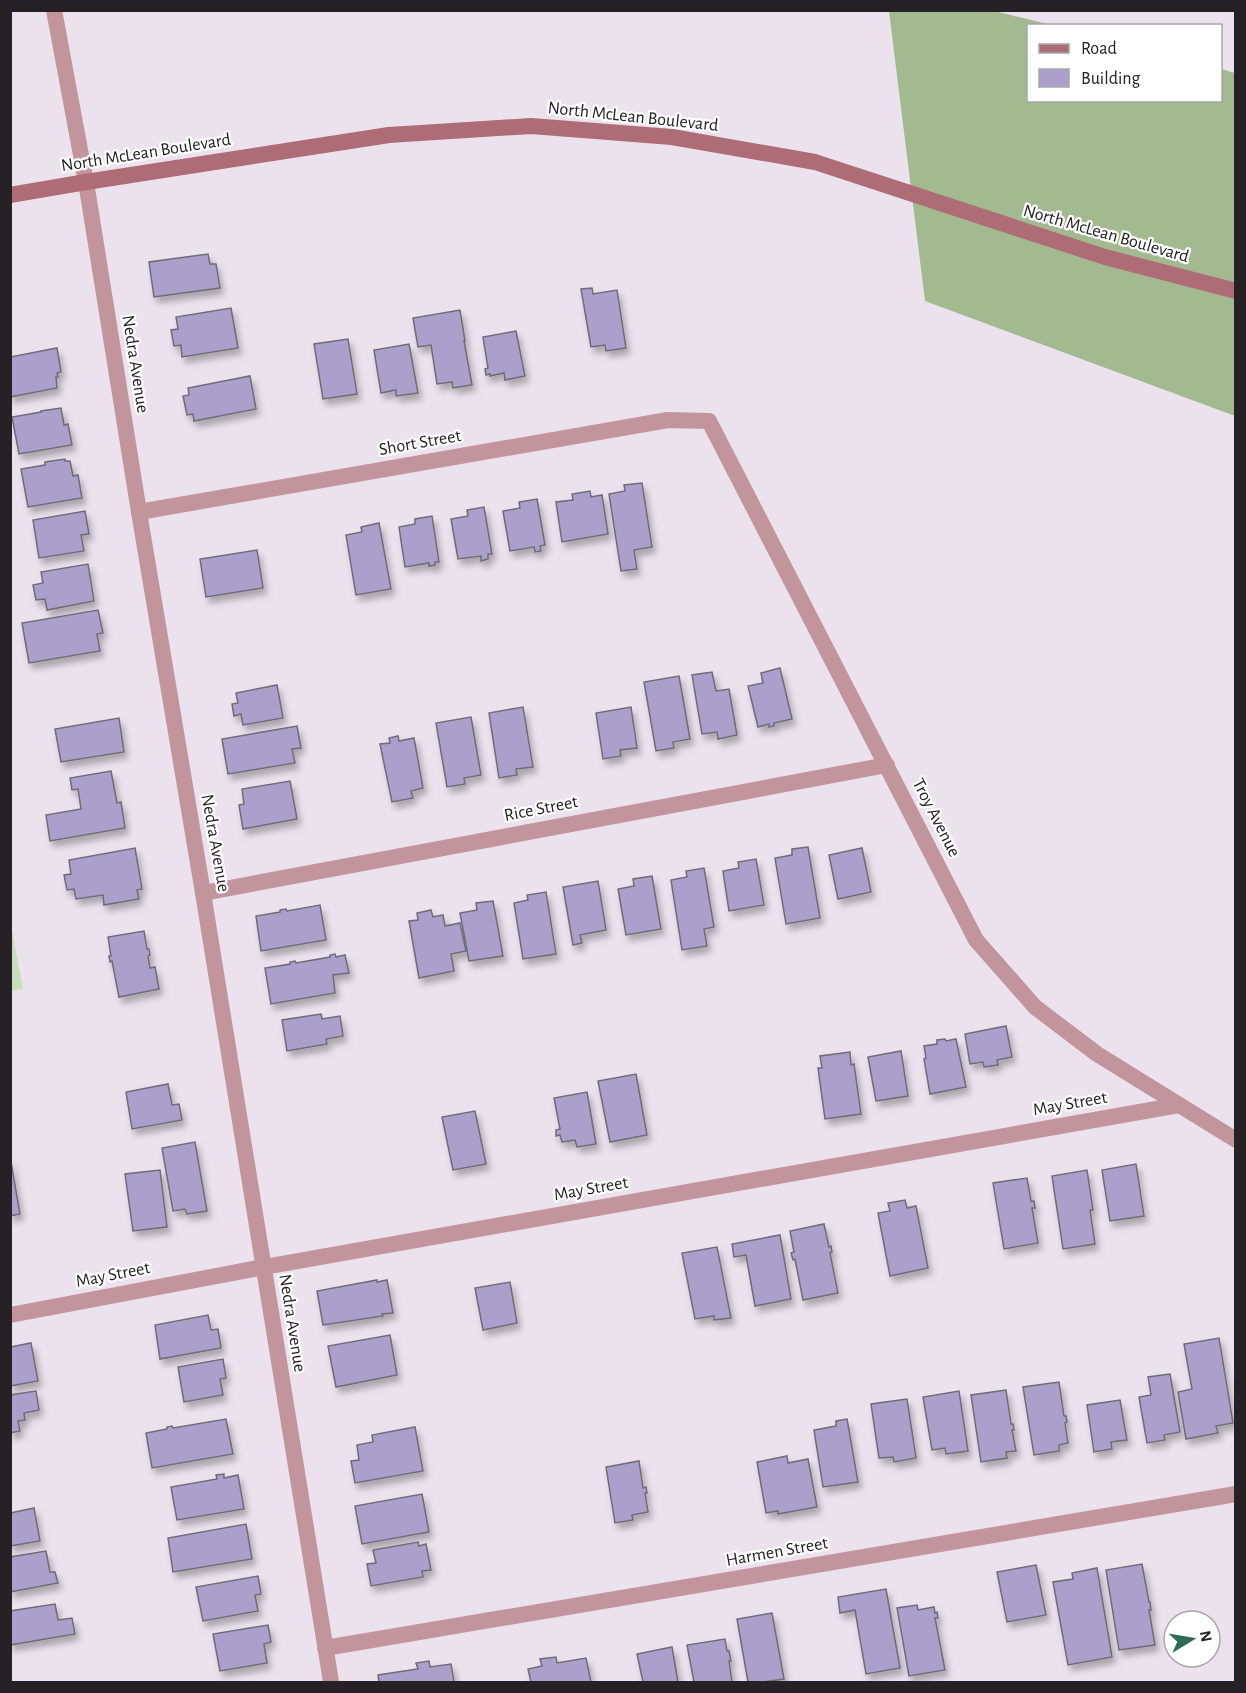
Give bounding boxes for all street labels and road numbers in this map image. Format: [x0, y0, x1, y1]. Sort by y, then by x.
street label: North McLean Boulevard [547, 99, 719, 135]
street label: North McLean Boulevard [60, 131, 232, 175]
street label: North McLean Boulevard [1021, 202, 1191, 266]
street label: Nedra Avenue [118, 314, 152, 414]
street label: Short Street [377, 427, 463, 459]
street label: Troy Avenue [909, 776, 963, 860]
street label: Nedra Avenue [198, 793, 232, 893]
street label: Rice Street [503, 793, 580, 825]
street label: May Street [1031, 1089, 1109, 1119]
street label: May Street [552, 1174, 630, 1204]
street label: May Street [74, 1259, 152, 1291]
street label: Nedra Avenue [275, 1273, 309, 1373]
street label: Harmen Street [725, 1534, 830, 1570]

